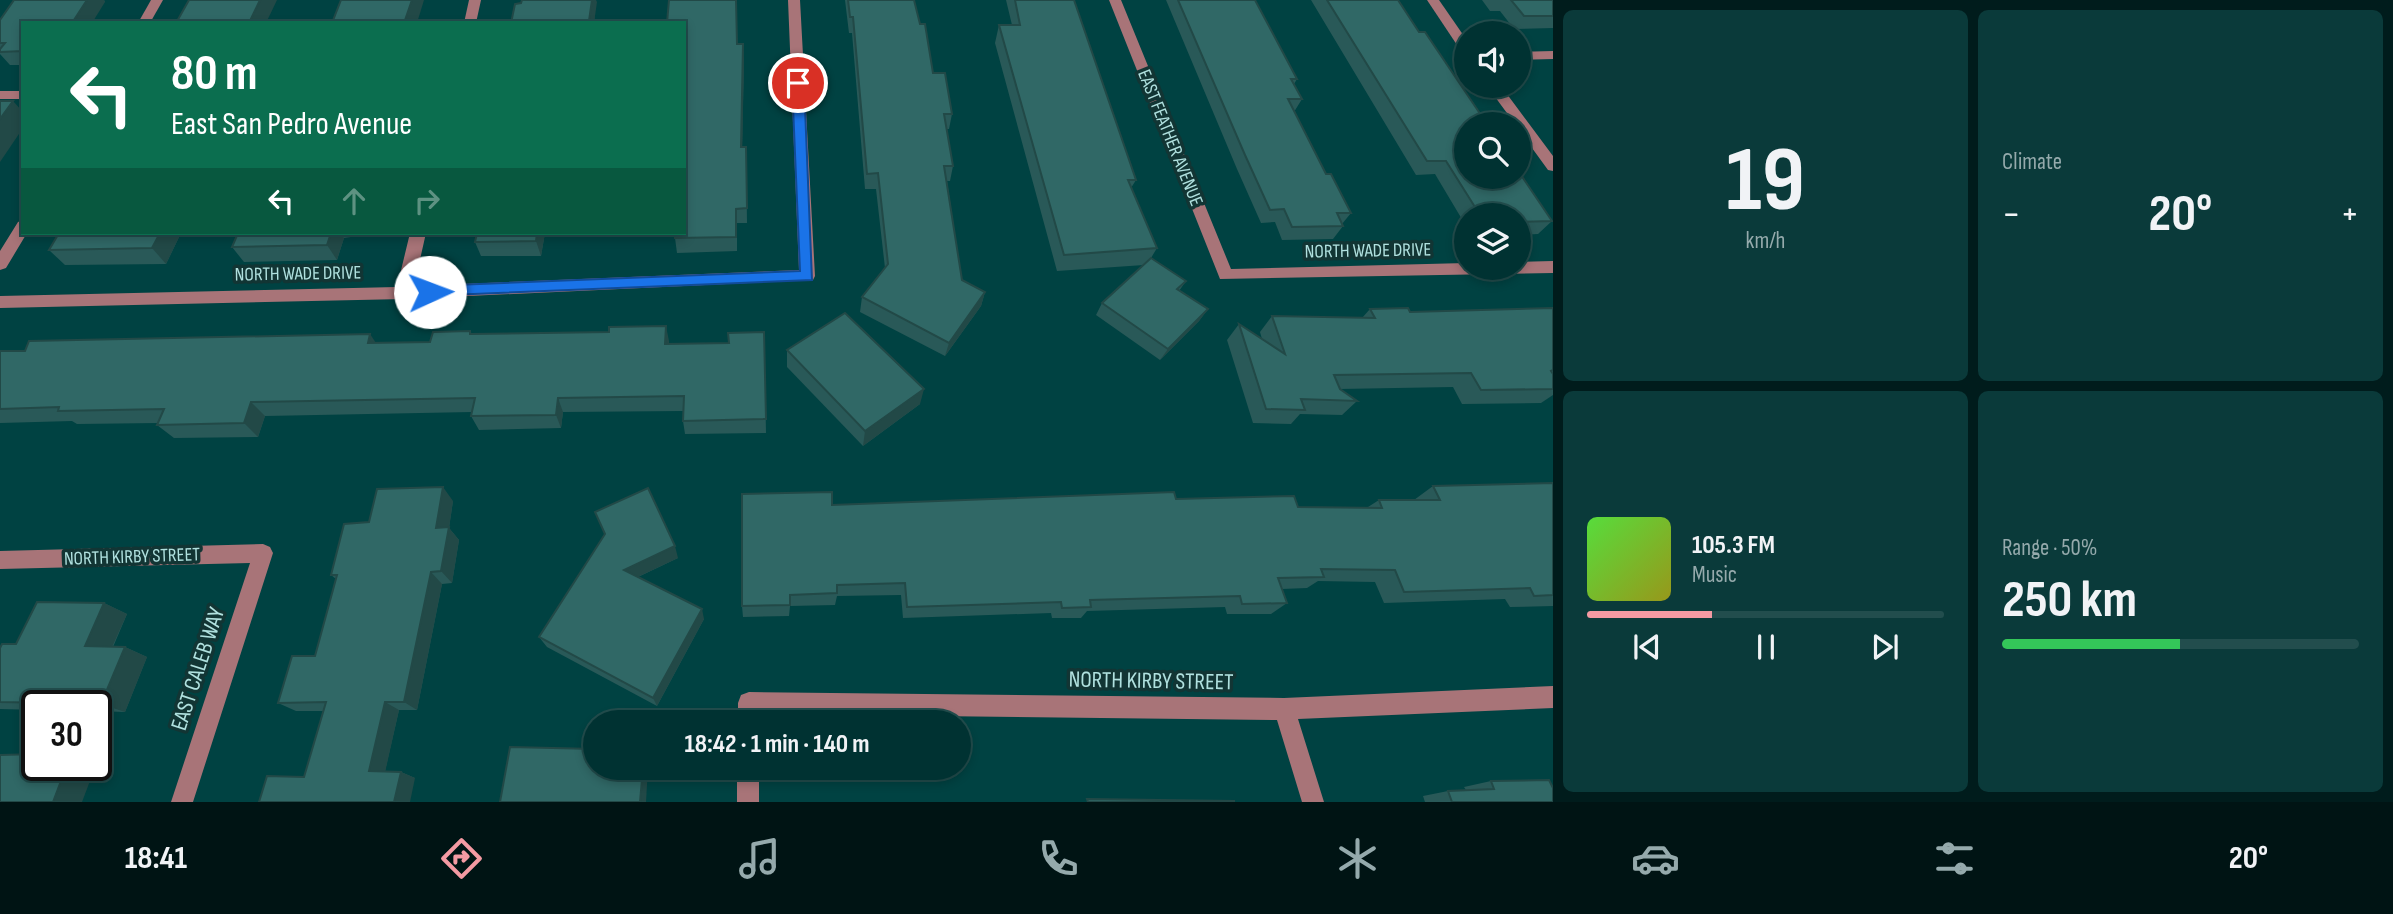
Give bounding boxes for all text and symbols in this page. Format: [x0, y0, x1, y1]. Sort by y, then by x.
map controls [1454, 21, 1531, 280]
button: sound [1454, 21, 1531, 98]
text: 80 m [171, 45, 258, 104]
icon: left [56, 49, 147, 140]
pin [768, 53, 828, 113]
icon: arrive [779, 64, 817, 102]
street label: EAST FEATHER AVENUE [1132, 67, 1208, 209]
text: East San Pedro Avenue [171, 105, 412, 144]
button: search [1454, 112, 1531, 189]
text: 19 [1726, 127, 1805, 236]
text: Climate [2002, 148, 2062, 176]
icon: left [262, 182, 300, 220]
icon: ahead [335, 182, 373, 220]
icon: right [408, 182, 446, 220]
text: 20° [2149, 183, 2212, 246]
text: − [2002, 192, 2021, 237]
text: + [2340, 192, 2359, 237]
button: layers [1454, 203, 1531, 280]
text: km/h [1746, 227, 1785, 255]
street label: NORTH WADE DRIVE [1305, 238, 1431, 264]
position arrow [393, 255, 467, 329]
street label: NORTH WADE DRIVE [235, 261, 361, 287]
text: 105.3 FM [1692, 530, 1775, 561]
text: Range · 50% [2002, 534, 2097, 562]
street label: NORTH KIRBY STREET [64, 543, 201, 571]
text: Music [1692, 561, 1737, 589]
text: 250 km [2002, 569, 2137, 632]
street label: EAST CALEB WAY [165, 604, 231, 734]
icon: previous [1628, 628, 1666, 666]
icon: pause [1747, 628, 1785, 666]
icon: next [1866, 628, 1904, 666]
street label: NORTH KIRBY STREET [1068, 666, 1234, 696]
speed limit sign: 30 [21, 690, 112, 781]
text: 18:42 · 1 min · 140 m [685, 729, 869, 760]
icon: directions [437, 834, 486, 883]
icon: music [735, 834, 784, 883]
icon: phone [1034, 834, 1083, 883]
icon: climate [1333, 834, 1382, 883]
icon: car [1631, 834, 1680, 883]
icon: filters [1930, 834, 1979, 883]
text: 18:41 [125, 839, 187, 878]
text: 20° [2229, 839, 2268, 878]

